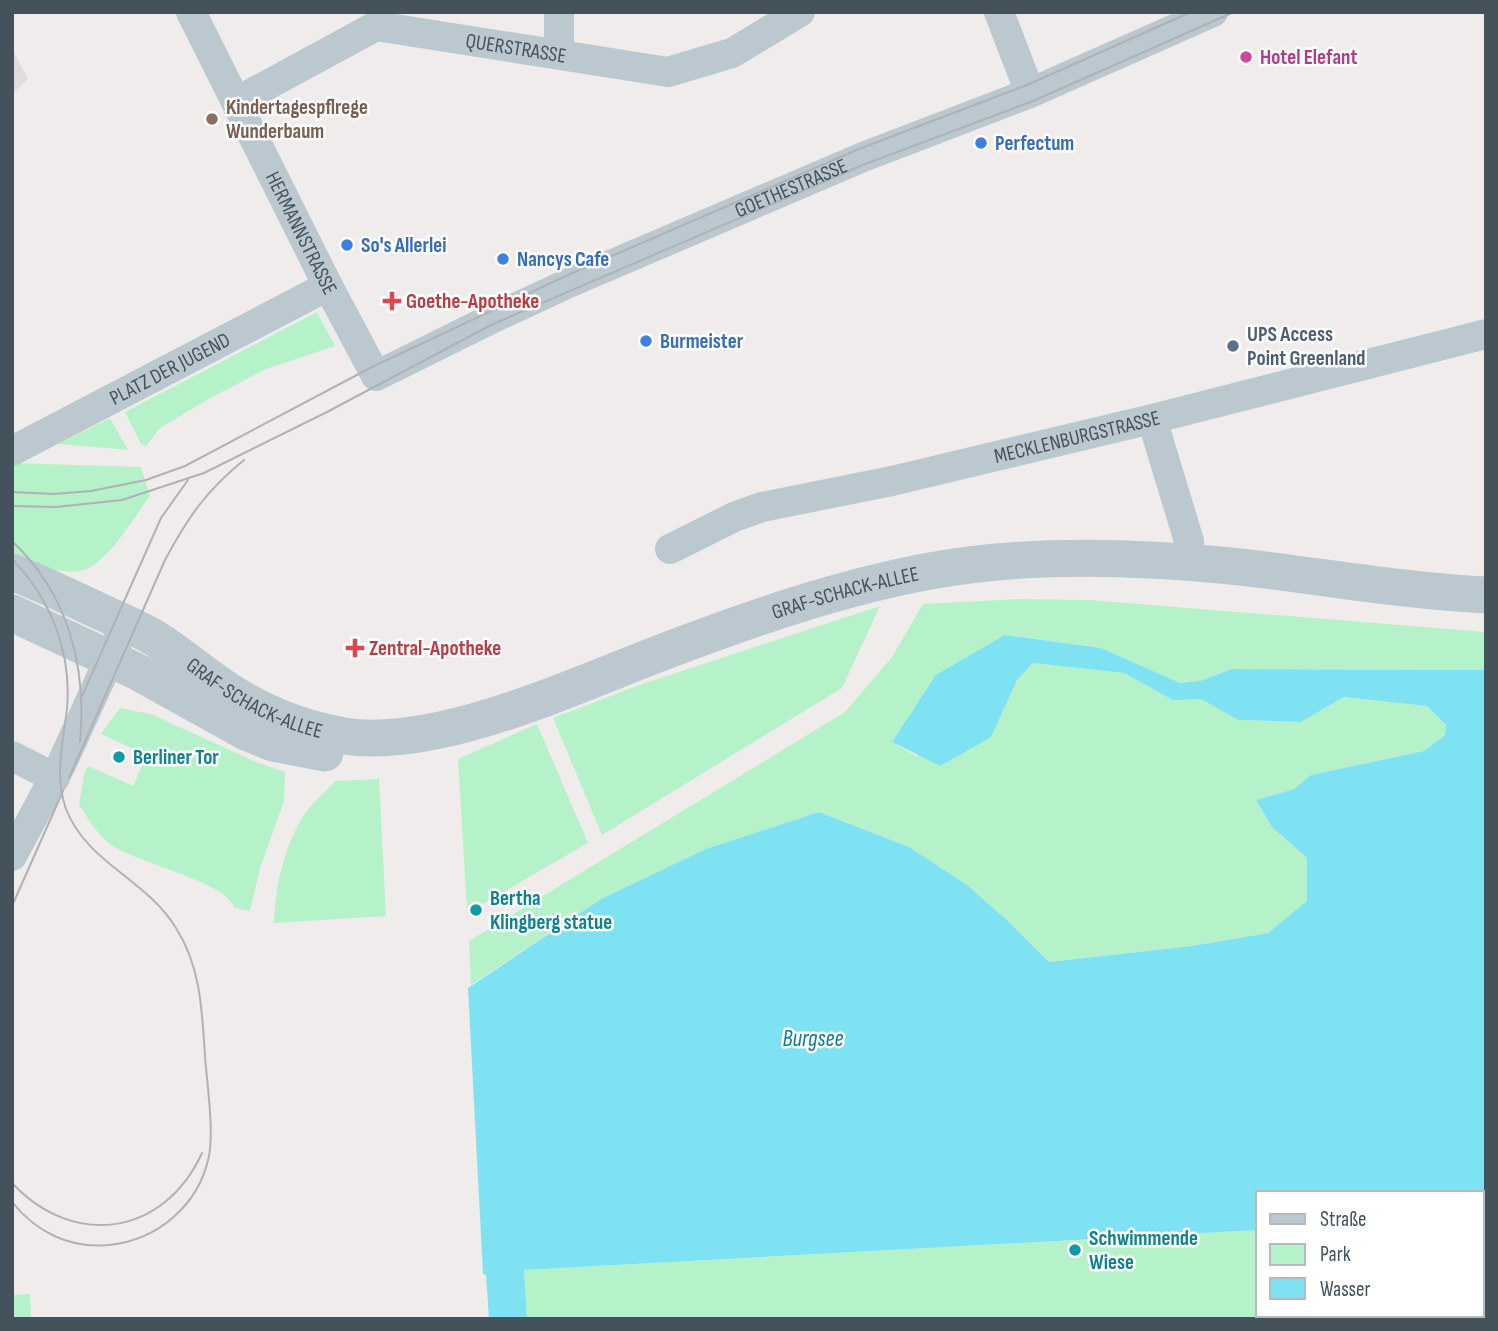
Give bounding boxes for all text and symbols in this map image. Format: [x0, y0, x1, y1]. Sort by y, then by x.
street label: QUERSTRASSE [464, 28, 568, 68]
place label: Hotel Elefant [1260, 45, 1357, 70]
marker: Hotel Elefant [1238, 49, 1254, 65]
place label: Kindertagespflrege Wunderbaum [226, 95, 368, 144]
marker: Kindertagespflrege Wunderbaum [204, 111, 220, 127]
place label: Perfectum [995, 131, 1074, 156]
marker: Perfectum [973, 135, 989, 151]
street label: GOETHESTRASSE [731, 153, 851, 223]
street label: HERMANNSTRASSE [260, 167, 343, 299]
place label: So's Allerlei [361, 233, 446, 258]
marker: So's Allerlei [339, 237, 355, 253]
place label: Nancys Cafe [517, 247, 609, 272]
marker: Nancys Cafe [495, 251, 511, 267]
place label: Goethe-Apotheke [406, 289, 539, 314]
marker: Goethe-Apotheke [384, 293, 400, 309]
place label: UPS Access Point Greenland [1247, 322, 1366, 371]
street label: PLATZ DER JUGEND [105, 327, 234, 410]
place label: Burmeister [660, 329, 744, 354]
marker: Burmeister [638, 333, 654, 349]
marker: UPS Access Point Greenland [1225, 338, 1241, 354]
street label: MECKLENBURGSTRASSE [992, 405, 1162, 469]
street label: GRAF-SCHACK-ALLEE [769, 561, 921, 625]
place label: Zentral-Apotheke [369, 636, 501, 661]
marker: Zentral-Apotheke [347, 640, 363, 656]
street label: GRAF-SCHACK-ALLEE [182, 652, 325, 744]
place label: Berliner Tor [133, 745, 219, 770]
marker: Berliner Tor [111, 749, 127, 765]
place label: Bertha Klingberg statue [490, 886, 612, 935]
marker: Bertha Klingberg statue [468, 902, 484, 918]
water label: Burgsee [783, 1025, 843, 1053]
legend [1256, 1191, 1484, 1317]
text: Straße [1320, 1207, 1366, 1232]
place label: Schwimmende Wiese [1089, 1226, 1198, 1275]
marker: Schwimmende Wiese [1067, 1242, 1083, 1258]
text: Park [1320, 1242, 1351, 1267]
text: Wasser [1320, 1277, 1371, 1302]

